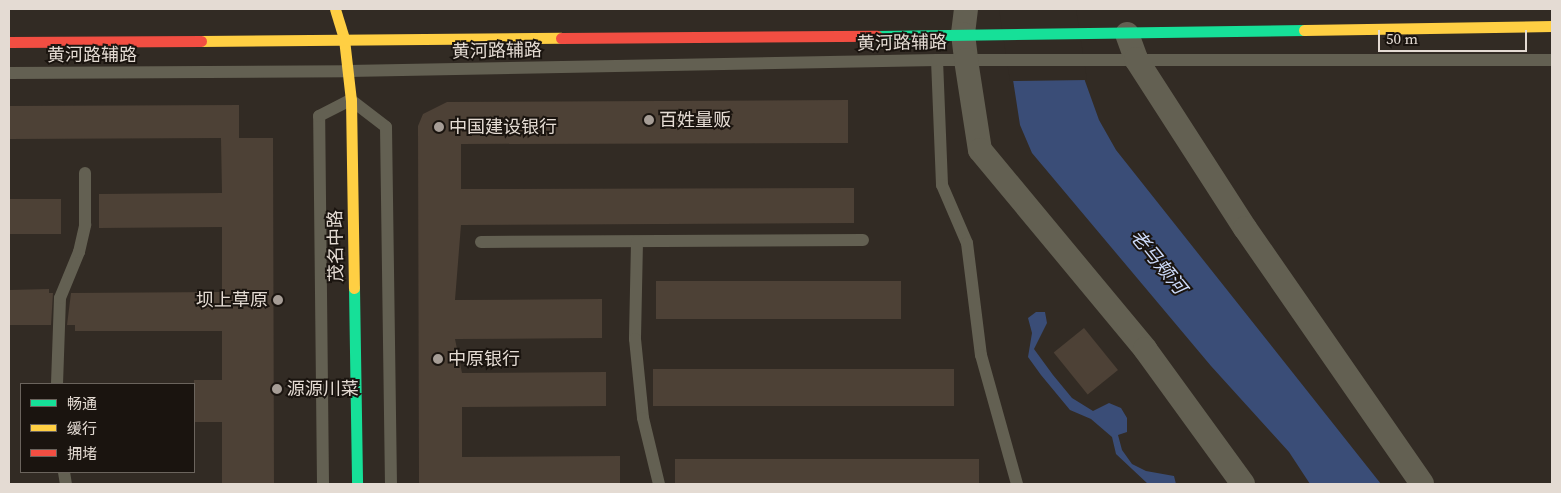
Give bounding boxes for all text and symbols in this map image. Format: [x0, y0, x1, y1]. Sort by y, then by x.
scale bar [1381, 20, 1530, 52]
text: 50 m [1386, 28, 1418, 49]
street label: 黄河路辅路 [857, 31, 947, 55]
street label: 黄河路辅路 [452, 39, 542, 63]
street label: 黄河路辅路 [47, 44, 137, 66]
place label: 百姓量贩 [659, 109, 731, 131]
marker: 百姓量贩 [643, 114, 655, 126]
place label: 中国建设银行 [449, 116, 557, 138]
marker: 中国建设银行 [433, 121, 445, 133]
street label: 茂名中路 [325, 210, 347, 282]
water label: 老马颊河 [1125, 225, 1191, 299]
place label: 坝上草原 [196, 289, 268, 311]
marker: 坝上草原 [272, 294, 284, 306]
place label: 中原银行 [448, 348, 520, 370]
marker: 中原银行 [432, 353, 444, 365]
place label: 源源川菜 [287, 378, 359, 400]
legend [20, 383, 195, 473]
marker: 源源川菜 [271, 383, 283, 395]
text: 畅通 [67, 393, 97, 414]
text: 缓行 [67, 418, 97, 439]
text: 拥堵 [67, 443, 97, 464]

